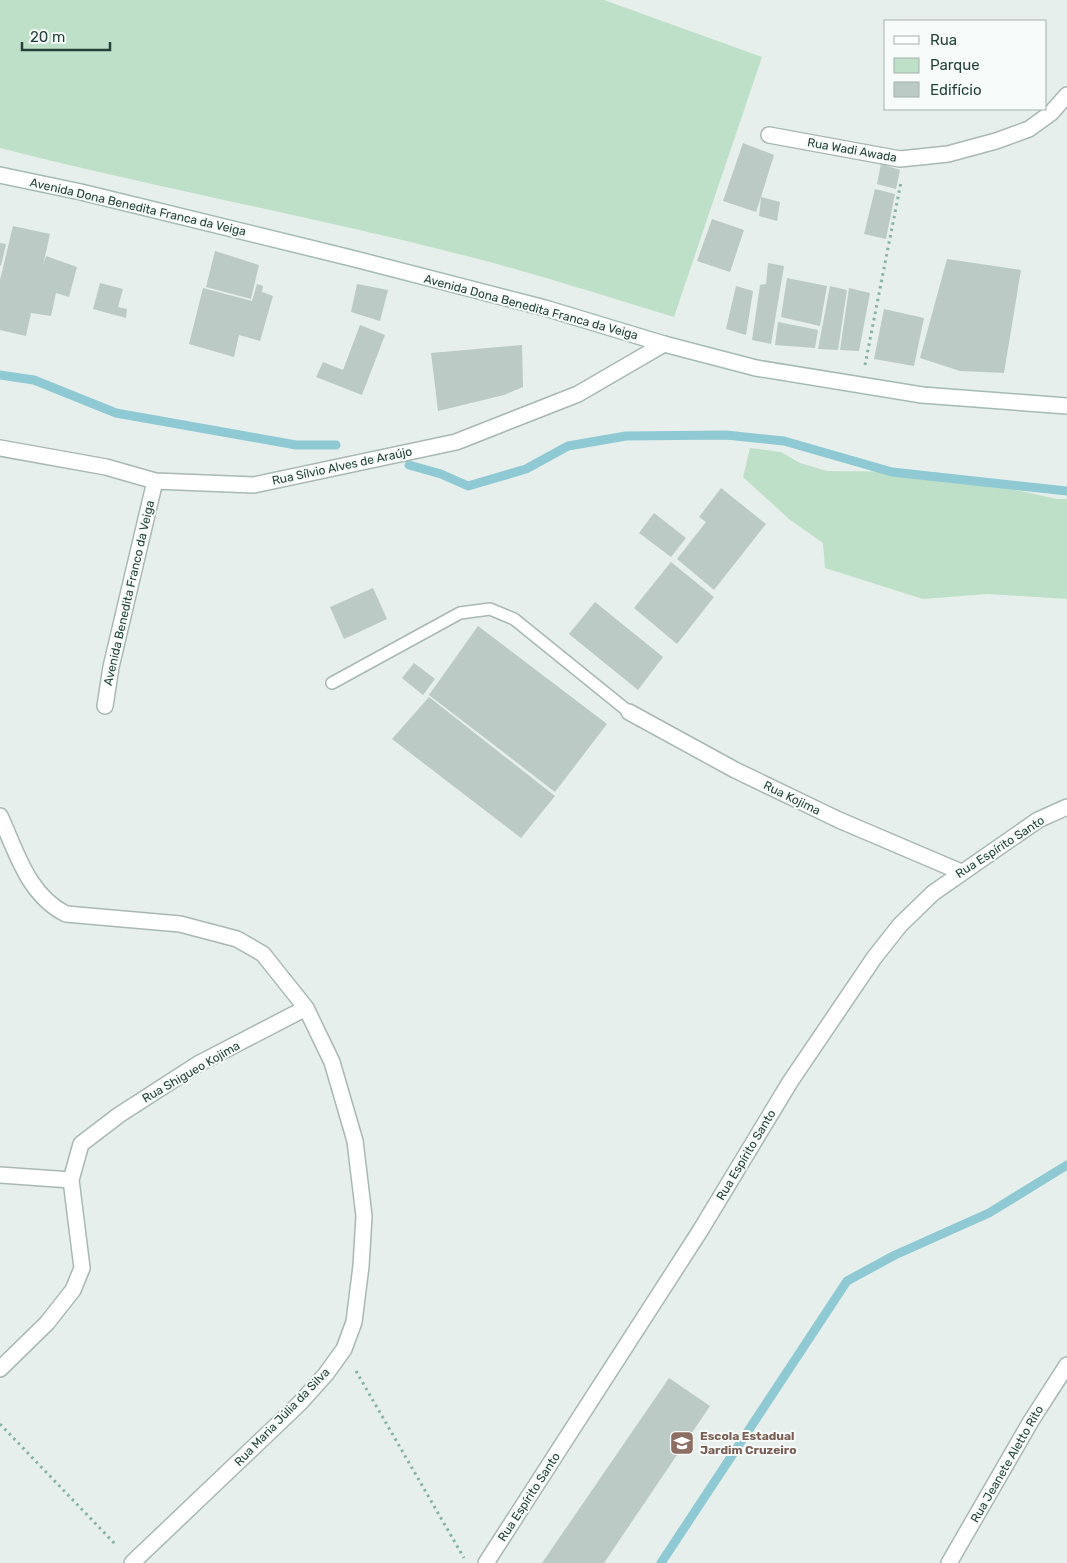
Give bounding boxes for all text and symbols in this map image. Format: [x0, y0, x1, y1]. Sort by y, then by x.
scale bar [22, 20, 110, 52]
legend [884, 20, 1047, 110]
text: 20 m [30, 28, 65, 46]
text: Rua [930, 31, 957, 49]
text: Parque [930, 56, 980, 74]
text: Edifício [930, 81, 982, 99]
street label: Rua Wadi Awada [806, 135, 898, 165]
street label: Avenida Dona Benedita Franca da Veiga [29, 175, 247, 239]
street label: Avenida Dona Benedita Franca da Veiga [422, 272, 640, 342]
street label: Rua Sílvio Alves de Araújo [271, 444, 414, 488]
street label: Avenida Benedita Franco da Veiga [101, 499, 157, 687]
street label: Rua Kojima [761, 778, 823, 818]
street label: Rua Espírito Santo [953, 813, 1047, 881]
street label: Rua Shigueo Kojima [140, 1038, 242, 1106]
street label: Rua Espírito Santo [713, 1107, 779, 1203]
street label: Rua Maria Júlia da Silva [231, 1365, 333, 1469]
street label: Rua Jeanete Aletto Rito [968, 1403, 1046, 1525]
place label: Escola Estadual Jardim Cruzeiro [700, 1429, 796, 1457]
school or university icon: Escola Estadual Jardim Cruzeiro [669, 1430, 695, 1456]
street label: Rua Espírito Santo [495, 1450, 563, 1544]

